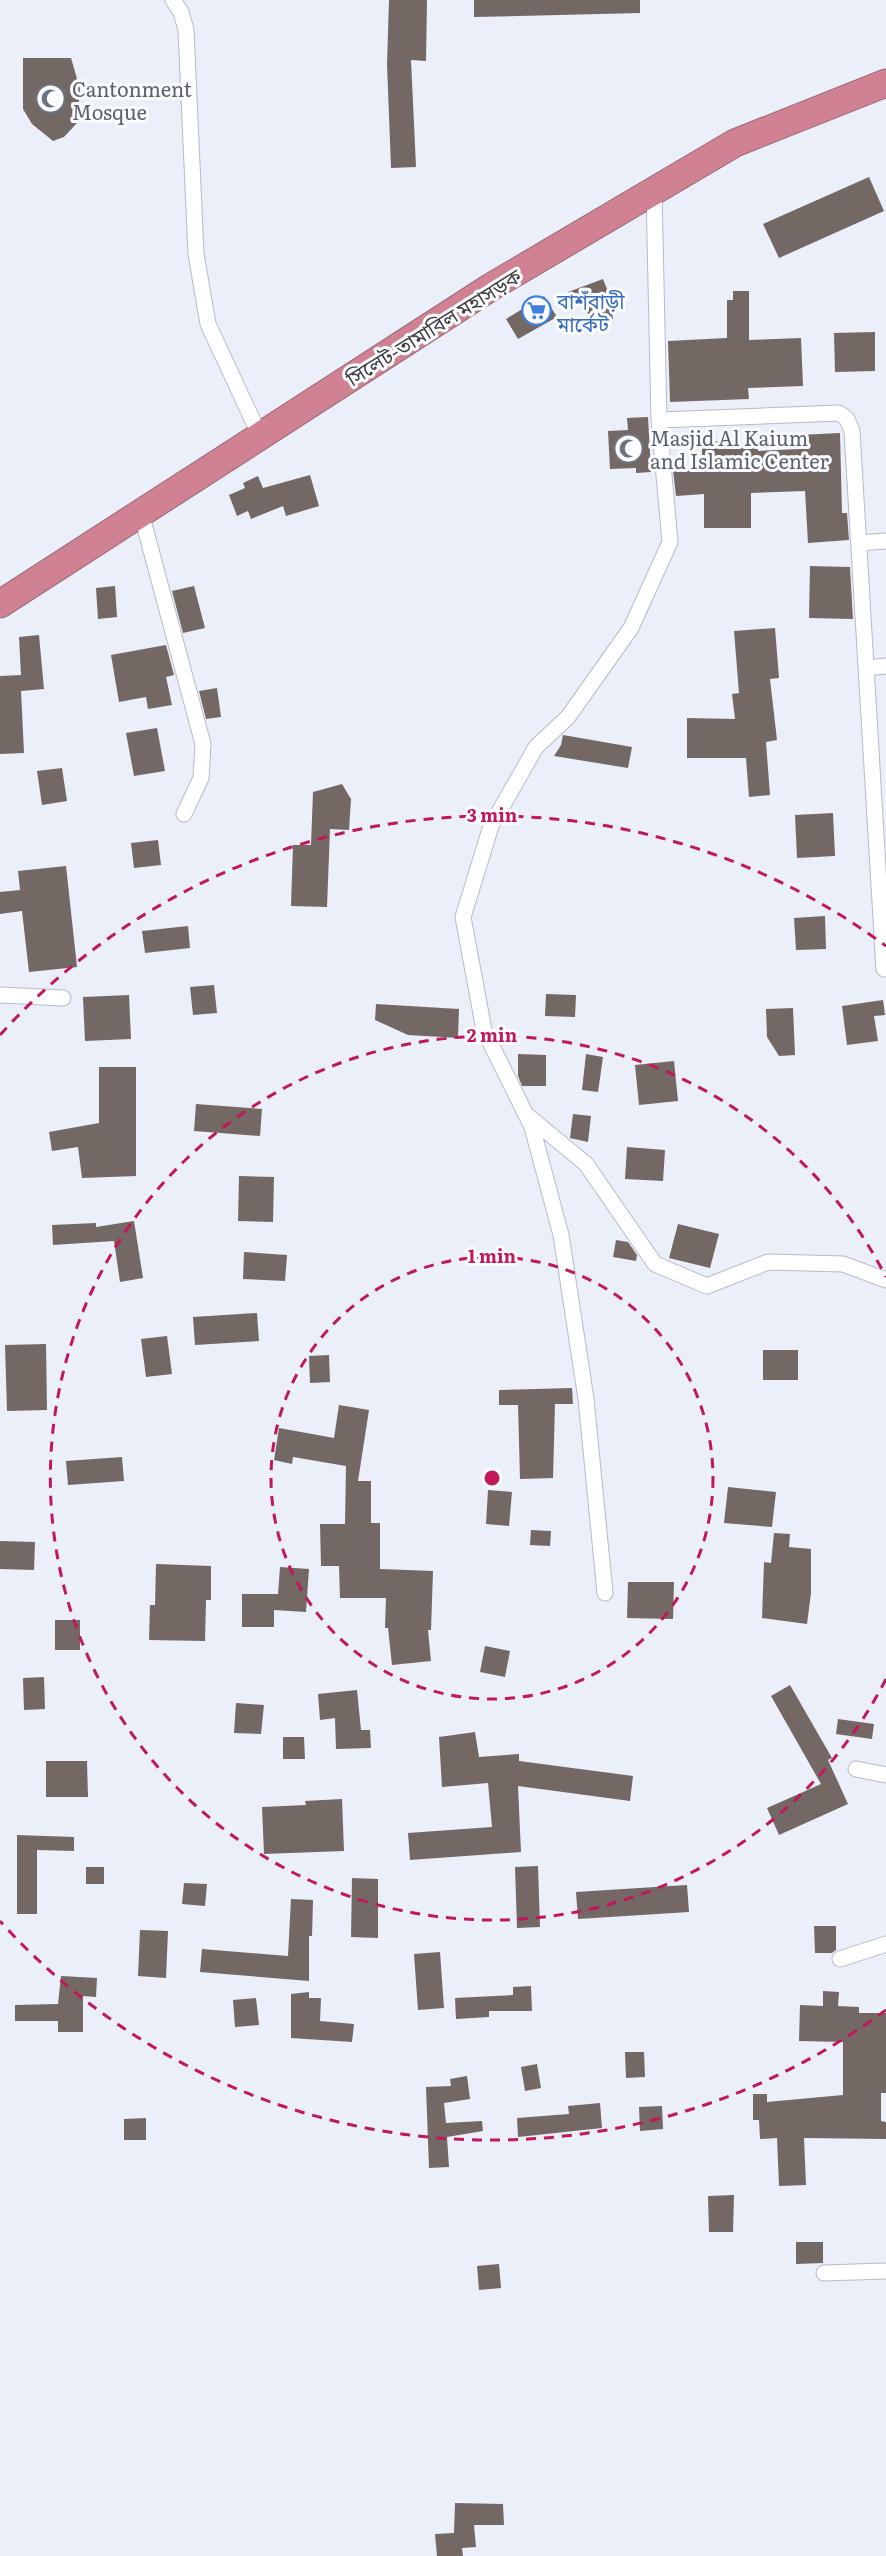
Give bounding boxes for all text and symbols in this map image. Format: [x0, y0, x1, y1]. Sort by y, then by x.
place label: Cantonment Mosque [72, 73, 192, 126]
mosque icon: Cantonment Mosque [35, 83, 67, 115]
street label: সিলেট-তামাবিল মহাসড়ক [339, 259, 527, 393]
place label: বাশঁবাড়ী মার্কেট [556, 285, 625, 338]
supermarket icon: বাশঁবাড়ী মার্কেট [520, 295, 552, 327]
place label: Masjid Al Kaium and Islamic Center [650, 422, 829, 475]
mosque icon: Masjid Al Kaium and Islamic Center [613, 433, 645, 465]
text: 3 min [467, 801, 518, 828]
text: 2 min [467, 1021, 518, 1048]
text: 1 min [468, 1242, 517, 1269]
centre of rings [482, 1468, 502, 1488]

